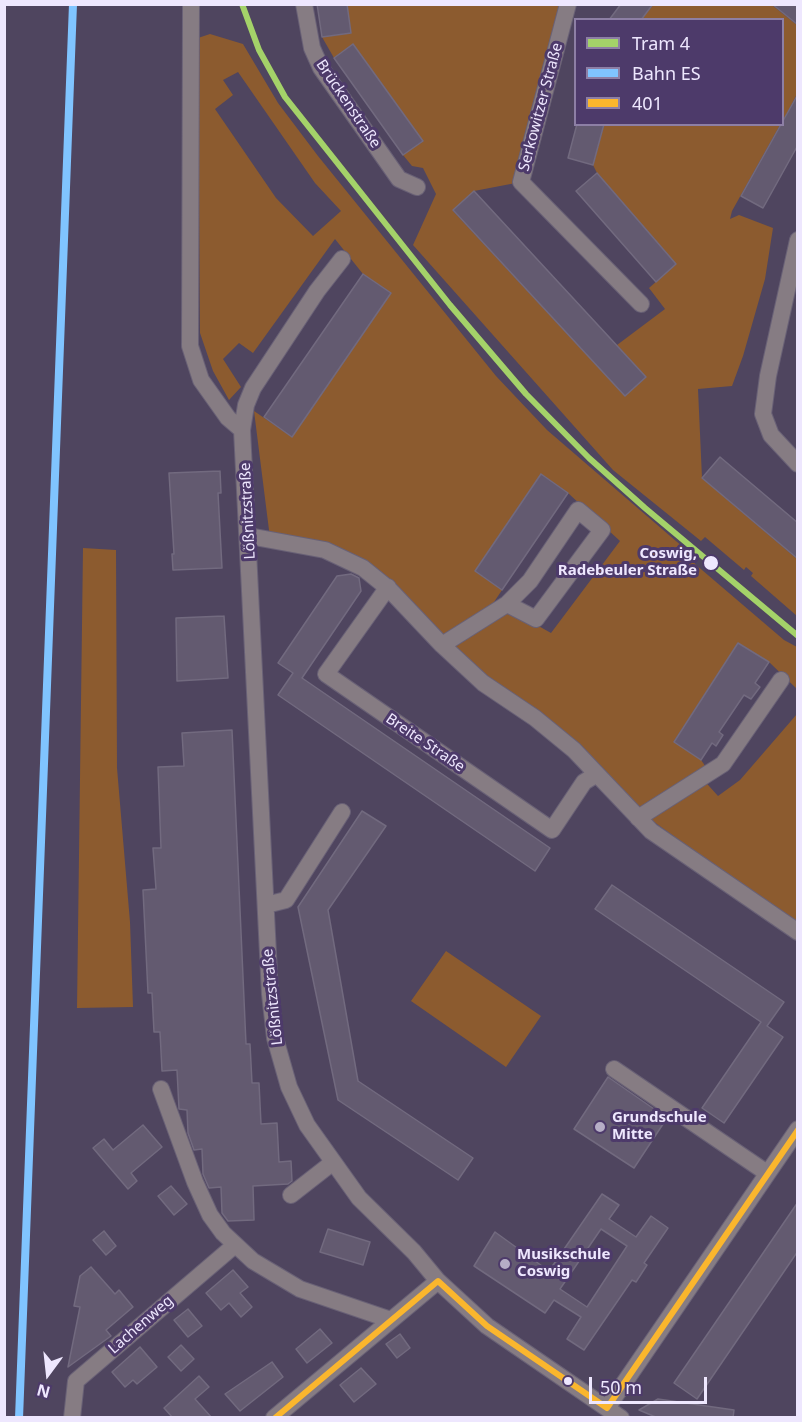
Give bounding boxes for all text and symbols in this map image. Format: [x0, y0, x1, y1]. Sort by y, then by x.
legend [574, 18, 784, 126]
text: Tram 4 [632, 31, 690, 55]
street label: Serkowitzer Straße [515, 41, 567, 173]
street label: Brückenstraße [312, 56, 384, 152]
text: Bahn ES [632, 61, 701, 85]
text: 401 [632, 91, 663, 115]
street label: Lößnitzstraße [236, 462, 260, 560]
place label: Coswig, Radebeuler Straße [558, 545, 697, 580]
marker: Coswig, Radebeuler Straße [702, 554, 720, 572]
street label: Breite Straße [382, 710, 468, 776]
street label: Lößnitzstraße [259, 948, 287, 1046]
place label: Grundschule Mitte [612, 1109, 707, 1144]
marker: Grundschule Mitte [593, 1120, 607, 1134]
place label: Musikschule Coswig [517, 1246, 610, 1281]
marker: Musikschule Coswig [498, 1257, 512, 1271]
street label: Lachenweg [105, 1292, 177, 1358]
north arrow [18, 1344, 78, 1404]
scale bar [592, 1365, 710, 1403]
unlabelled marker [562, 1375, 574, 1387]
text: 50 m [600, 1375, 642, 1399]
text: N [34, 1379, 52, 1404]

